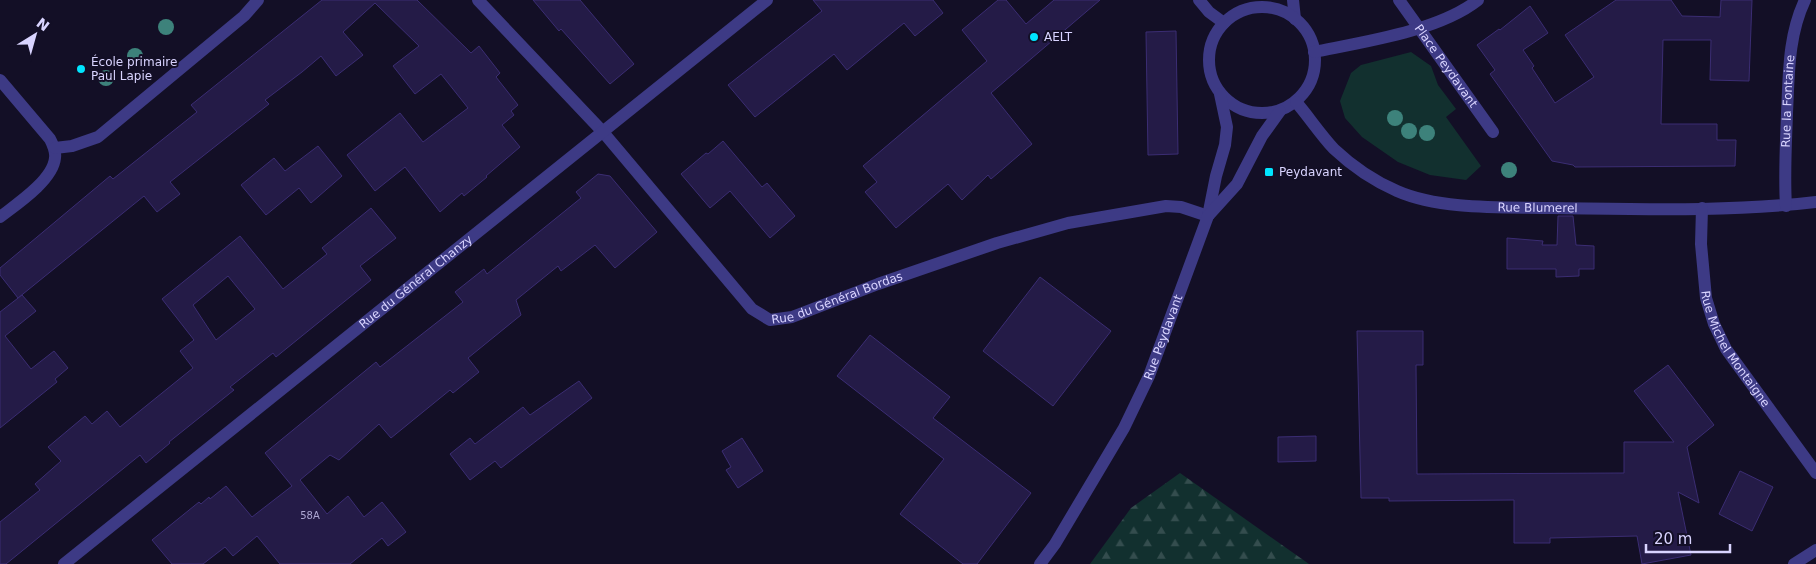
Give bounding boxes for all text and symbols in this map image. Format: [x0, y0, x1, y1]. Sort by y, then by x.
north arrow [10, 10, 60, 60]
text: N [33, 15, 52, 35]
street label: Place Peydavant [1412, 22, 1481, 111]
place label: AELT [1044, 30, 1073, 44]
marker: AELT [1028, 31, 1040, 43]
place label: École primaire Paul Lapie [91, 54, 177, 83]
street label: Rue la Fontaine [1779, 54, 1797, 148]
marker: École primaire Paul Lapie [75, 63, 87, 75]
place label: Peydavant [1279, 165, 1342, 179]
marker: Peydavant [1263, 166, 1275, 178]
street label: Rue Blumerel [1497, 200, 1578, 215]
street label: Rue du Général Chanzy [356, 232, 475, 331]
street label: Rue du Général Bordas [771, 269, 905, 327]
street label: Rue Michel Montaigne [1698, 290, 1773, 410]
street label: Rue Peydavant [1141, 292, 1185, 382]
house number: 58A [300, 510, 320, 521]
scale bar [1646, 522, 1730, 554]
text: 20 m [1654, 530, 1692, 548]

